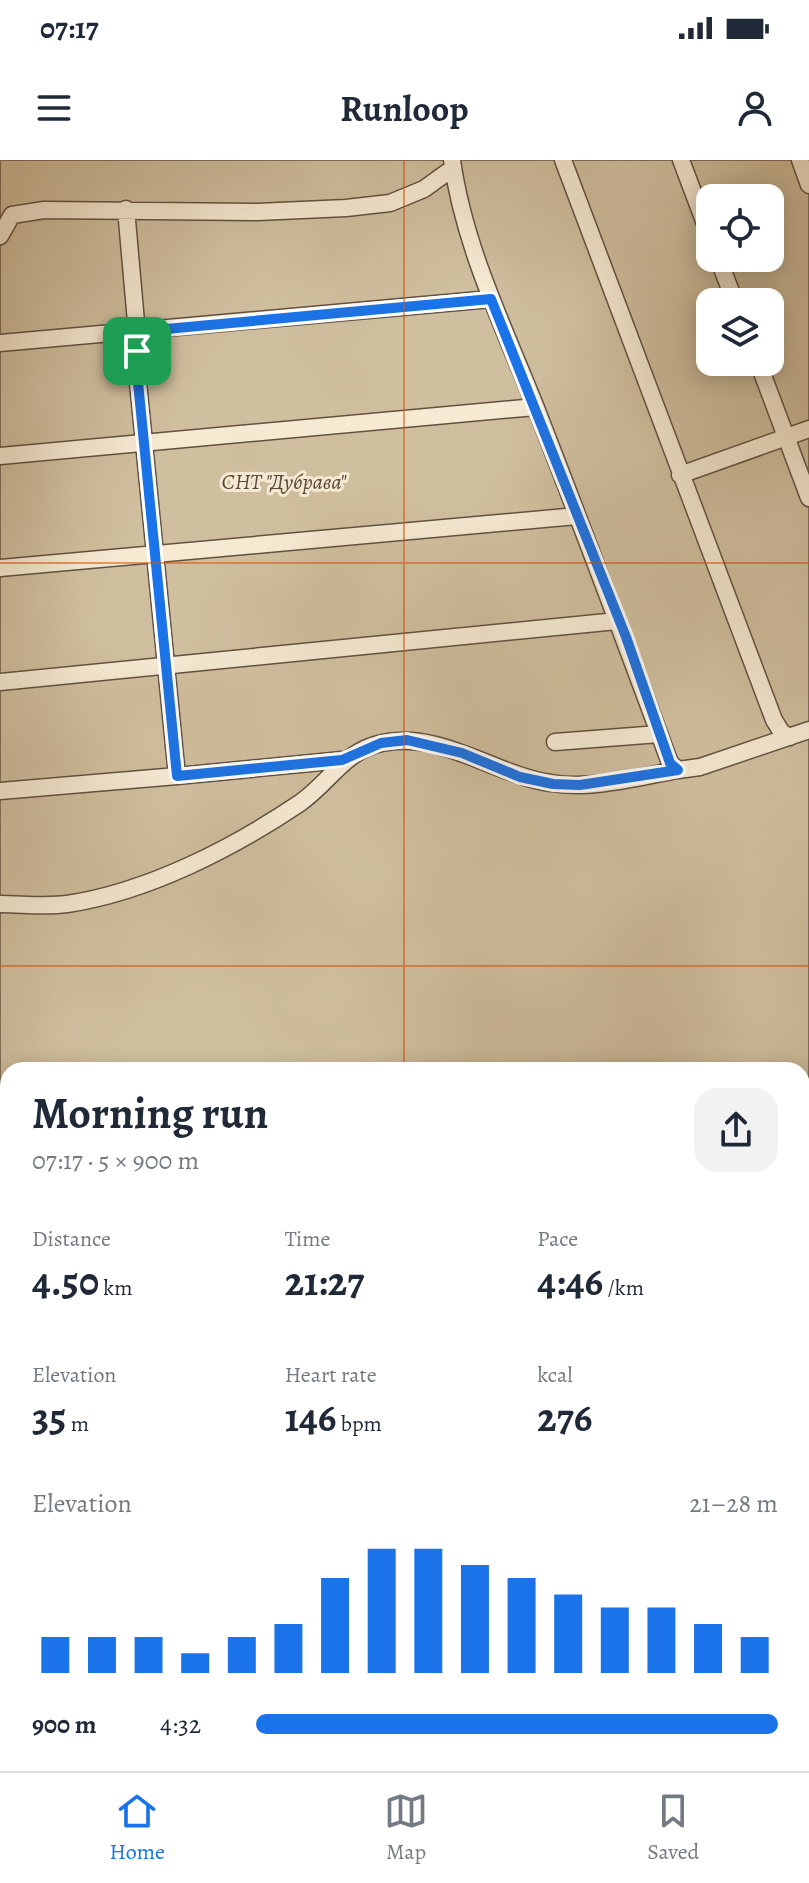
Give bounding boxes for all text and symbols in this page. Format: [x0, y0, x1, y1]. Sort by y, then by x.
text: 07:17 [40, 8, 99, 48]
text: Runloop [340, 84, 469, 133]
icon: menu [32, 86, 76, 130]
icon: person [733, 86, 777, 130]
map controls [696, 184, 784, 376]
button: locate [696, 184, 784, 272]
button: layers [696, 288, 784, 376]
pin [103, 317, 171, 385]
icon: arrive [115, 329, 159, 373]
park label: СНТ "Дубрава" [222, 467, 347, 497]
text: Morning run [32, 1083, 268, 1143]
button: share [694, 1088, 778, 1172]
text: 07:17 · 5 × 900 m [32, 1143, 199, 1178]
text: Distance [32, 1224, 111, 1254]
text: Time [285, 1224, 330, 1254]
text: Pace [537, 1224, 578, 1254]
text: 4.50 [32, 1254, 99, 1309]
text: 21:27 [285, 1254, 364, 1309]
text: 4:46 [537, 1254, 603, 1309]
text: km [99, 1273, 133, 1303]
text: /km [603, 1273, 644, 1303]
text: Elevation [32, 1360, 116, 1390]
text: Heart rate [285, 1360, 377, 1390]
text: kcal [537, 1360, 573, 1390]
text: 35 [32, 1390, 66, 1445]
text: 146 [285, 1390, 336, 1445]
text: 276 [537, 1390, 592, 1445]
text: m [66, 1409, 89, 1439]
text: bpm [336, 1409, 382, 1439]
text: Elevation [32, 1486, 132, 1521]
text: 21–28 m [689, 1486, 778, 1521]
text: 900 m [32, 1707, 97, 1742]
text: 4:32 [160, 1707, 201, 1742]
tab: Home [110, 1789, 165, 1867]
tab: Map [384, 1789, 428, 1867]
tab: Saved [647, 1789, 699, 1867]

